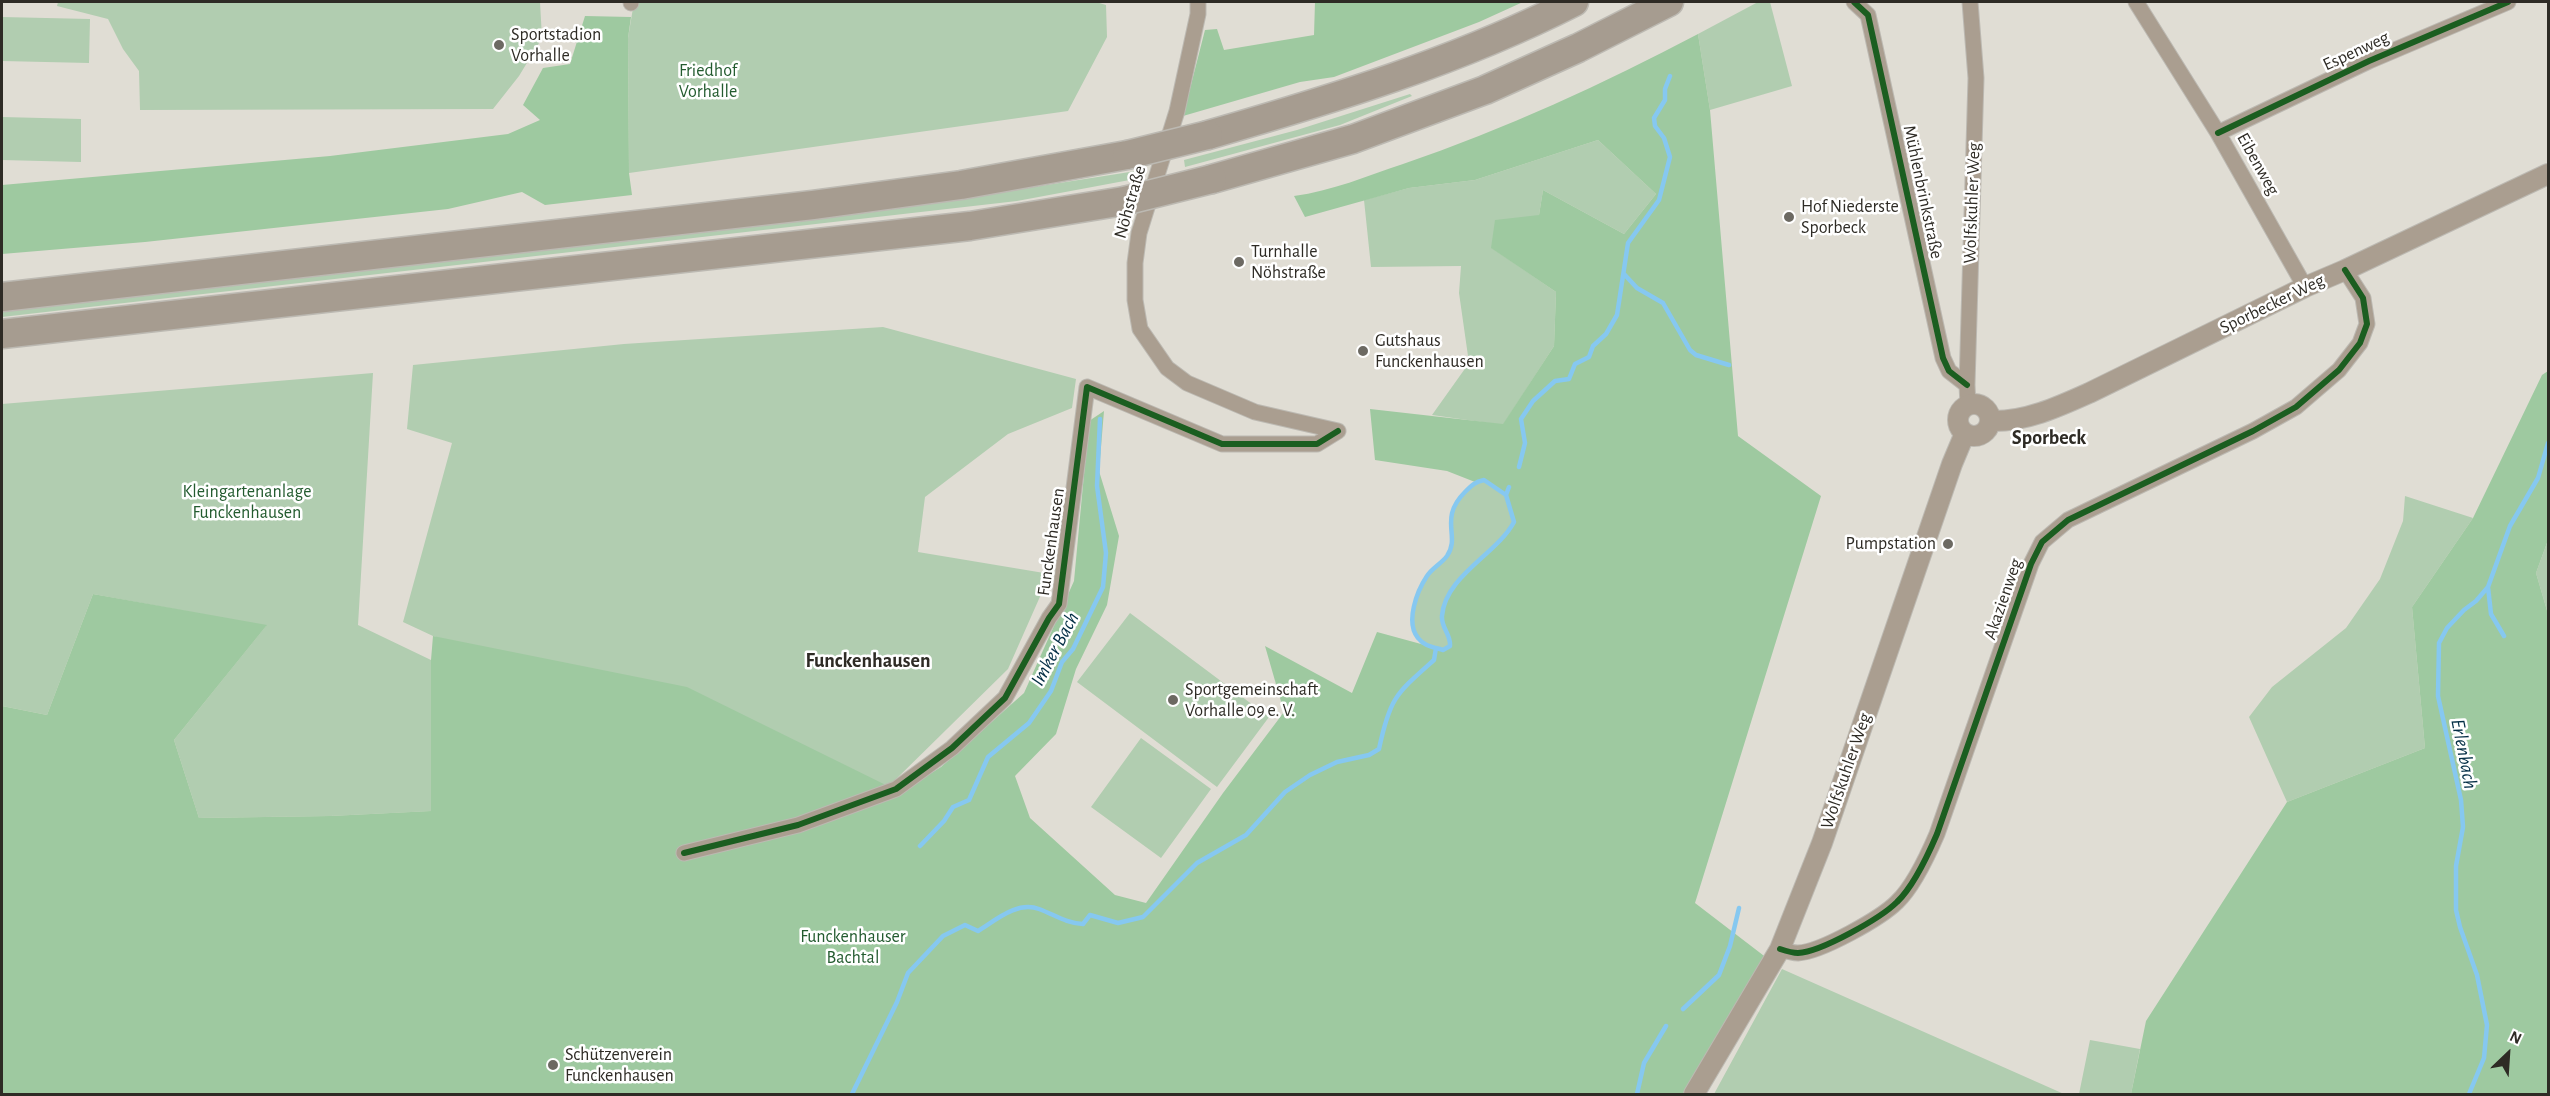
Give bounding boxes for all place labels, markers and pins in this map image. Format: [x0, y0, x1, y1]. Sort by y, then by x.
place label: Sportstadion Vorhalle [511, 24, 601, 66]
marker: Sportstadion Vorhalle [492, 38, 506, 52]
place label: Hof Niederste Sporbeck [1801, 196, 1899, 238]
marker: Hof Niederste Sporbeck [1782, 210, 1796, 224]
place label: Turnhalle Nöhstraße [1251, 241, 1326, 284]
marker: Turnhalle Nöhstraße [1232, 255, 1246, 269]
place label: Gutshaus Funckenhausen [1375, 330, 1484, 372]
marker: Gutshaus Funckenhausen [1356, 344, 1370, 358]
place label: Pumpstation [1846, 533, 1936, 555]
marker: Pumpstation [1941, 537, 1955, 551]
place label: Sportgemeinschaft Vorhalle 09 e. V. [1185, 679, 1318, 722]
marker: Sportgemeinschaft Vorhalle 09 e. V. [1166, 693, 1180, 707]
place label: Schützenverein Funckenhausen [565, 1044, 674, 1086]
marker: Schützenverein Funckenhausen [546, 1058, 560, 1072]

